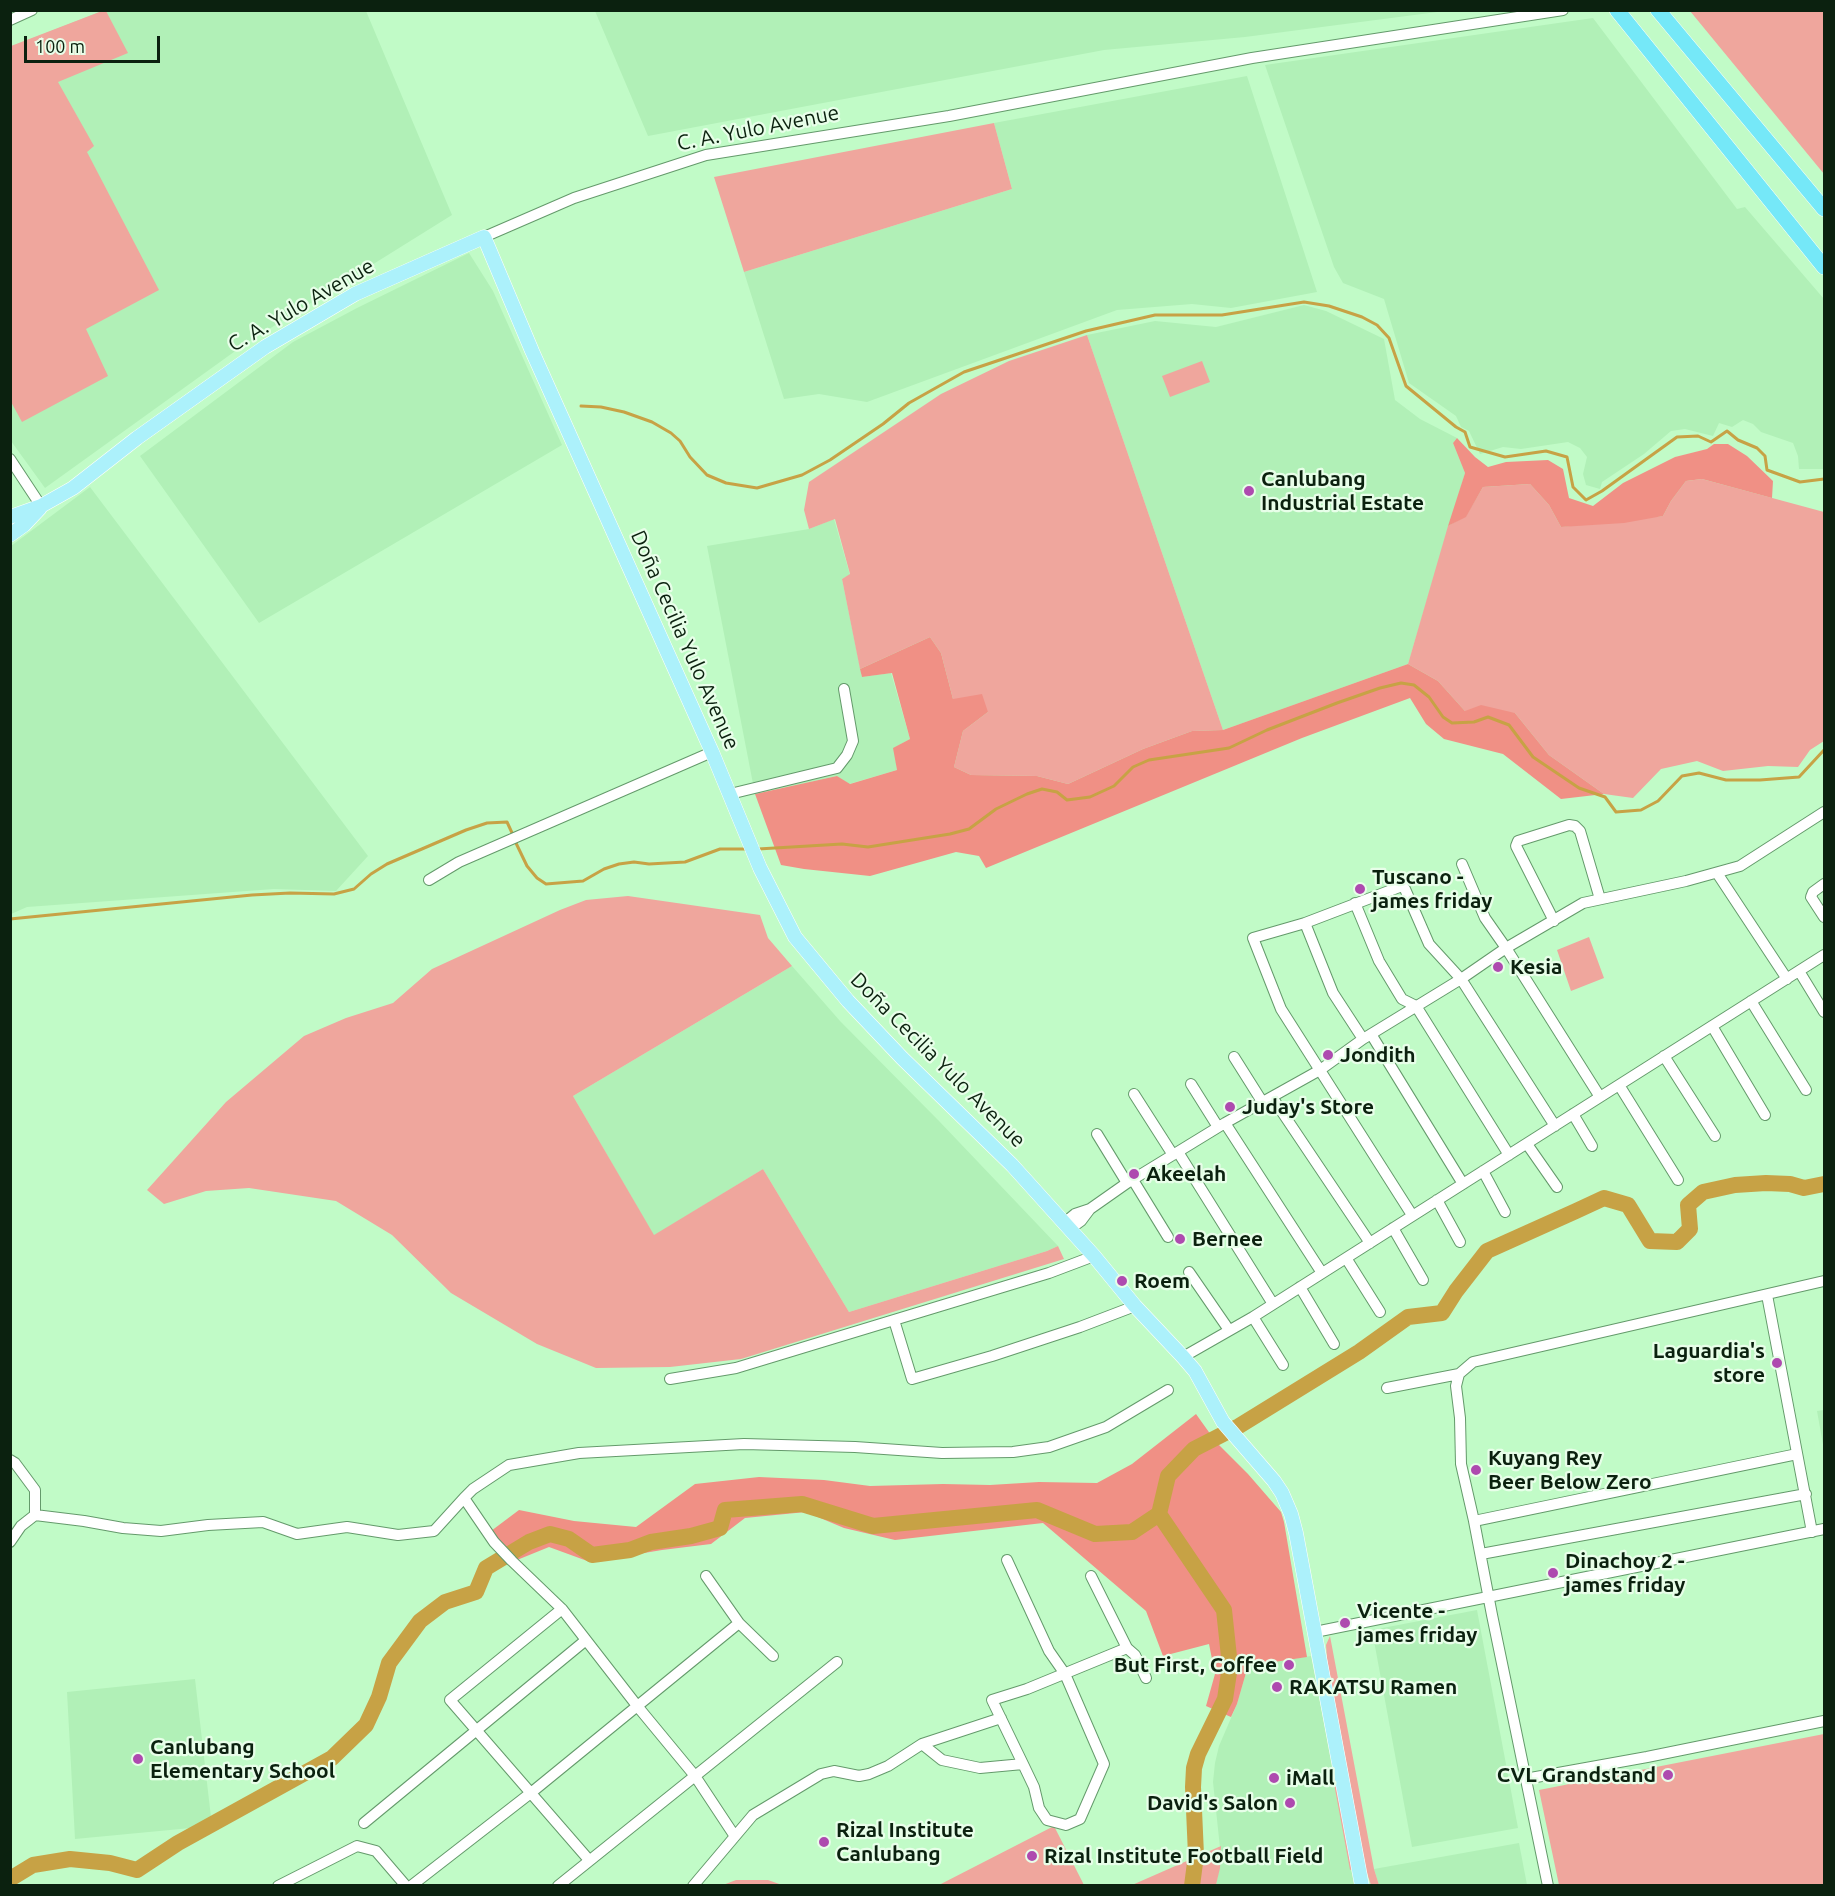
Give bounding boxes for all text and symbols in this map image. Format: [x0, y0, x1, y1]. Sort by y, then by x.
scale bar [27, 24, 164, 62]
text: 100 m [35, 36, 85, 56]
street label: C. A. Yulo Avenue [675, 100, 841, 156]
street label: C. A. Yulo Avenue [223, 253, 379, 357]
place label: Canlubang Industrial Estate [1261, 466, 1424, 516]
marker: Canlubang Industrial Estate [1242, 484, 1256, 498]
street label: Doña Cecilia Yulo Avenue [625, 527, 745, 753]
place label: Tuscano - james friday [1372, 864, 1492, 914]
marker: Tuscano - james friday [1353, 882, 1367, 896]
place label: Kesia [1510, 954, 1563, 980]
marker: Kesia [1491, 960, 1505, 974]
street label: Doña Cecilia Yulo Avenue [845, 967, 1031, 1153]
place label: Jondith [1340, 1042, 1416, 1068]
marker: Jondith [1321, 1048, 1335, 1062]
place label: Juday's Store [1242, 1094, 1374, 1120]
marker: Juday's Store [1223, 1100, 1237, 1114]
place label: Akeelah [1146, 1161, 1226, 1187]
marker: Akeelah [1127, 1167, 1141, 1181]
place label: Bernee [1192, 1226, 1263, 1252]
marker: Bernee [1173, 1232, 1187, 1246]
place label: Roem [1134, 1268, 1190, 1294]
marker: Roem [1115, 1274, 1129, 1288]
place label: Laguardia's store [1653, 1338, 1765, 1388]
marker: Laguardia's store [1770, 1356, 1784, 1370]
place label: Kuyang Rey Beer Below Zero [1488, 1445, 1652, 1495]
marker: Kuyang Rey Beer Below Zero [1469, 1463, 1483, 1477]
place label: Dinachoy 2 - james friday [1565, 1548, 1685, 1598]
marker: Dinachoy 2 - james friday [1546, 1566, 1560, 1580]
place label: Vicente - james friday [1357, 1598, 1477, 1648]
marker: Vicente - james friday [1338, 1616, 1352, 1630]
place label: But First, Coffee [1114, 1652, 1277, 1678]
marker: But First, Coffee [1282, 1658, 1296, 1672]
place label: RAKATSU Ramen [1289, 1674, 1457, 1700]
marker: RAKATSU Ramen [1270, 1680, 1284, 1694]
place label: Canlubang Elementary School [150, 1734, 335, 1784]
marker: Canlubang Elementary School [131, 1752, 145, 1766]
place label: CVL Grandstand [1497, 1762, 1656, 1788]
place label: iMall [1286, 1765, 1335, 1791]
marker: CVL Grandstand [1661, 1768, 1675, 1782]
marker: iMall [1267, 1771, 1281, 1785]
place label: David's Salon [1147, 1790, 1278, 1816]
marker: David's Salon [1283, 1796, 1297, 1810]
place label: Rizal Institute Canlubang [836, 1817, 974, 1867]
marker: Rizal Institute Canlubang [817, 1835, 831, 1849]
place label: Rizal Institute Football Field [1044, 1843, 1323, 1869]
marker: Rizal Institute Football Field [1025, 1849, 1039, 1863]

